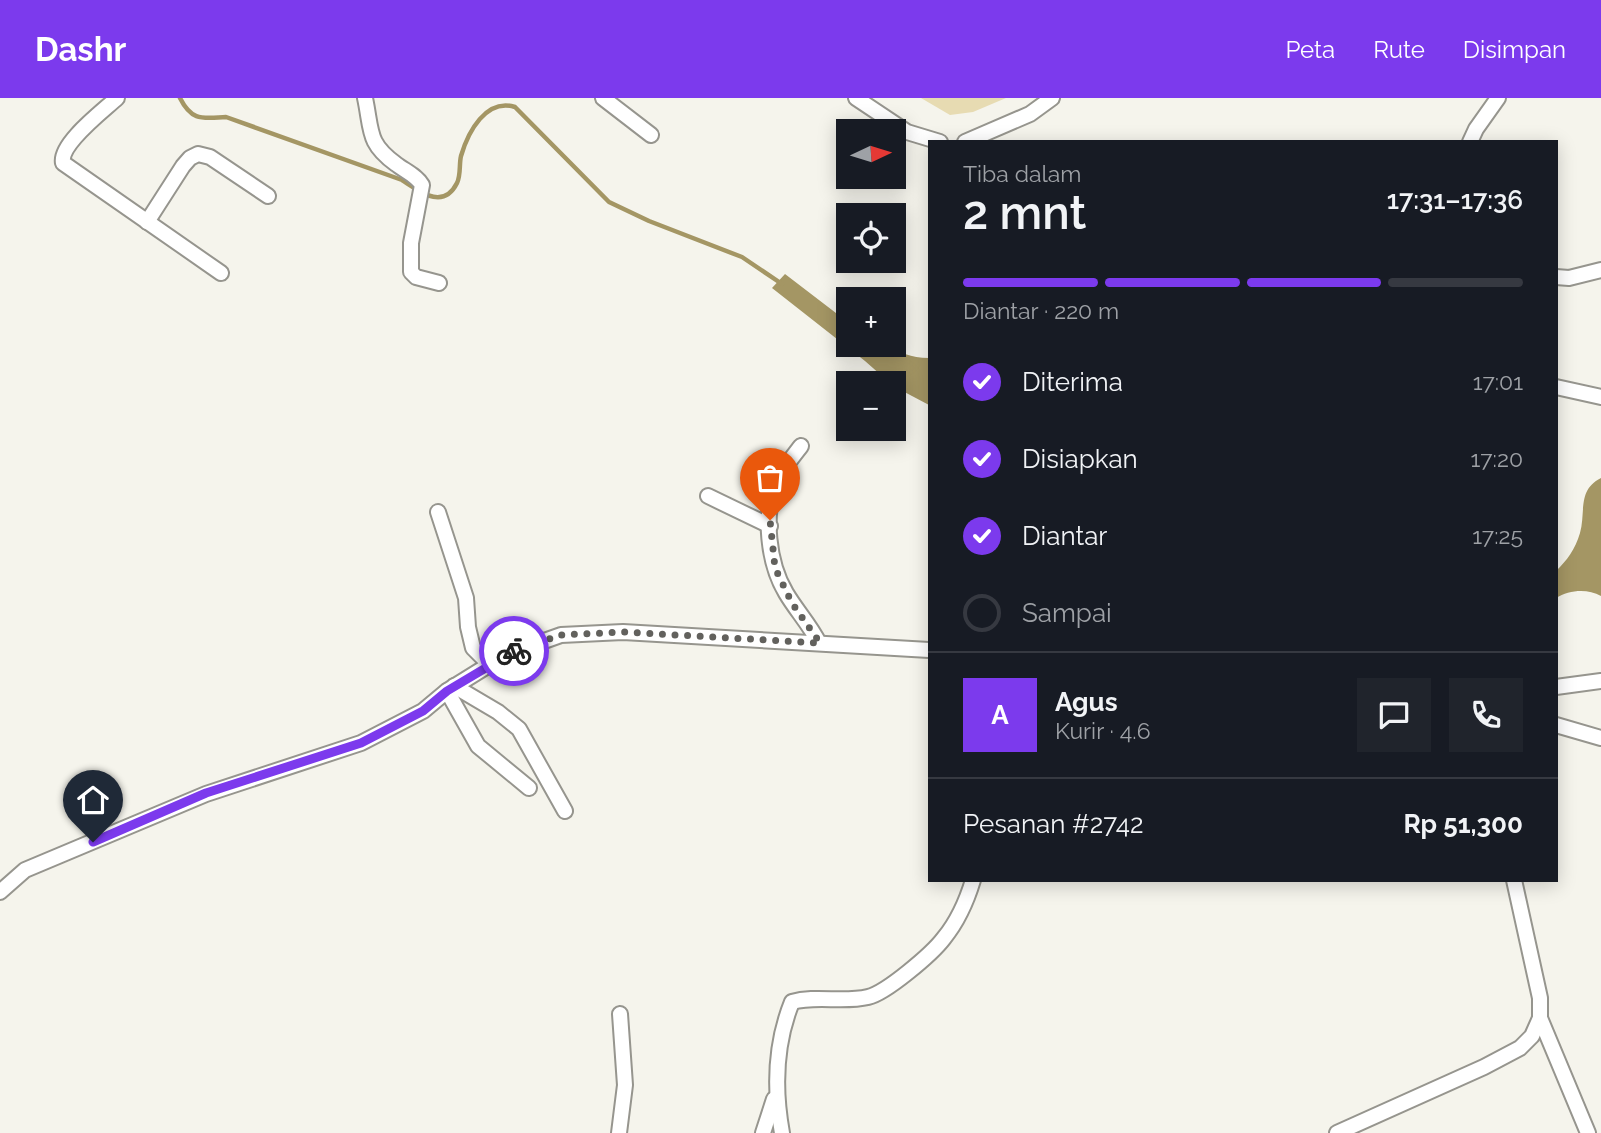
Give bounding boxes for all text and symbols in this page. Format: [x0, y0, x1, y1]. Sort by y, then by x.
text: Dashr [35, 30, 126, 69]
text: Peta [1285, 35, 1335, 64]
text: Rute [1373, 35, 1425, 64]
text: Disimpan [1463, 35, 1566, 64]
north arrow [836, 119, 906, 189]
map controls [836, 119, 906, 441]
text: Tiba dalam [963, 160, 1081, 187]
text: 17:31–17:36 [1387, 185, 1523, 215]
text: 2 mnt [963, 186, 1086, 240]
button: locate [836, 203, 906, 273]
button: + [836, 287, 906, 357]
text: Diantar · 220 m [963, 297, 1119, 324]
icon: check [963, 363, 1001, 401]
text: Diterima [1022, 367, 1123, 397]
text: 17:01 [1473, 368, 1523, 395]
button: − [836, 371, 906, 441]
icon: check [963, 440, 1001, 478]
text: Disiapkan [1022, 444, 1138, 474]
text: 17:20 [1471, 445, 1523, 472]
pin [740, 448, 800, 520]
icon: bag [751, 459, 789, 497]
icon: check [963, 517, 1001, 555]
text: Diantar [1022, 521, 1107, 551]
text: 17:25 [1472, 522, 1523, 549]
text: Sampai [1022, 598, 1112, 628]
courier [479, 616, 549, 686]
icon: bike [495, 632, 533, 670]
button: chat [1357, 678, 1431, 752]
button: phone [1449, 678, 1523, 752]
text: Agus [1055, 687, 1117, 717]
text: A [991, 700, 1009, 730]
text: Kurir · 4.6 [1055, 717, 1151, 744]
pin [63, 770, 123, 842]
icon: home [74, 781, 112, 819]
text: Pesanan #2742 [963, 809, 1144, 839]
text: Rp 51,300 [1403, 809, 1523, 839]

